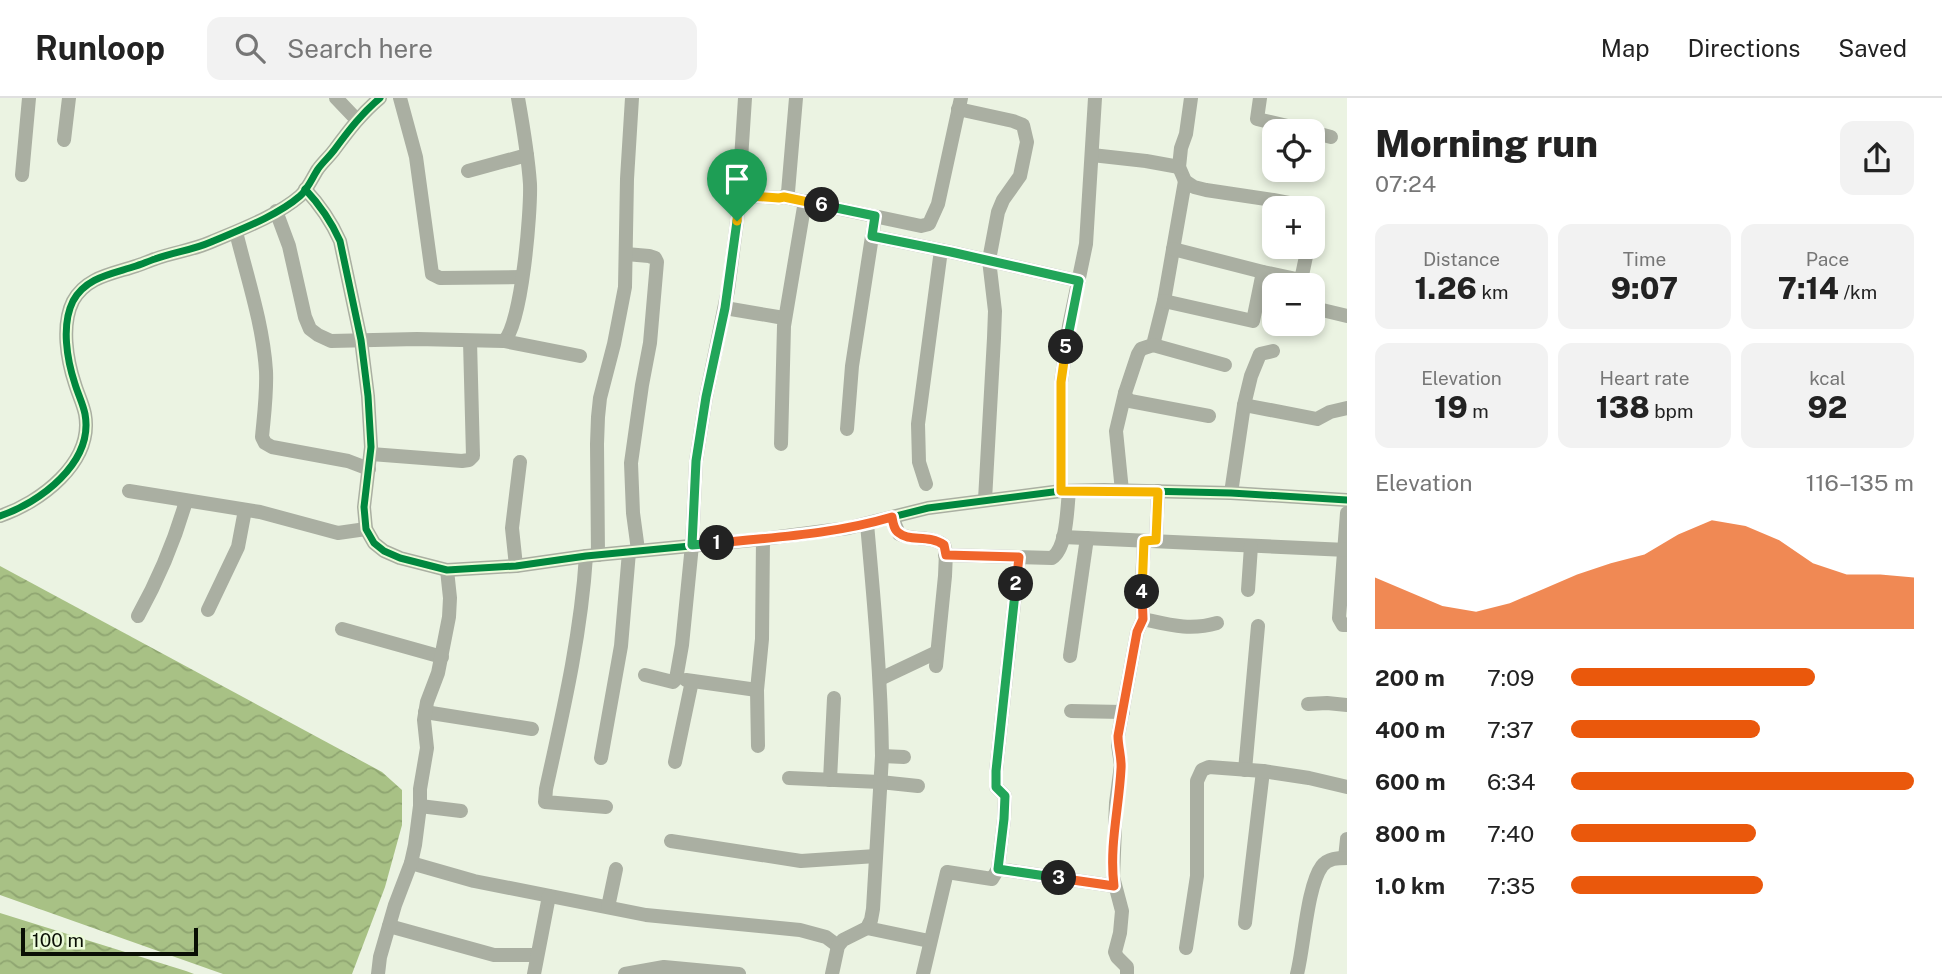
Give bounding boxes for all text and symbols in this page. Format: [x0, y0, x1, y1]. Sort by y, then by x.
search box [207, 17, 697, 80]
text: Runloop [35, 29, 165, 67]
icon: search [231, 29, 269, 67]
text: Search here [287, 33, 433, 64]
text: Map [1601, 34, 1650, 62]
text: Directions [1688, 34, 1800, 62]
text: Saved [1838, 34, 1907, 62]
map controls [1262, 119, 1325, 336]
button: locate [1262, 119, 1325, 182]
text: Morning run [1375, 121, 1598, 166]
button: share [1840, 121, 1914, 195]
pin [707, 149, 767, 221]
icon: arrive [718, 160, 756, 198]
text: 07:24 [1375, 170, 1436, 197]
pin: 6 [804, 188, 840, 222]
text: 6 [815, 193, 828, 215]
button: + [1262, 196, 1325, 259]
text: Distance [1423, 248, 1500, 270]
text: Time [1623, 248, 1666, 270]
text: Pace [1806, 248, 1849, 270]
text: 1.26 [1414, 270, 1477, 306]
text: 9:07 [1611, 270, 1678, 306]
text: 7:14 [1778, 270, 1839, 306]
button: − [1262, 273, 1325, 336]
text: km [1477, 281, 1509, 303]
text: /km [1839, 281, 1877, 303]
pin: 5 [1048, 330, 1084, 364]
text: 5 [1059, 335, 1072, 357]
text: Elevation [1421, 367, 1502, 389]
text: Heart rate [1600, 367, 1689, 389]
text: kcal [1809, 367, 1846, 389]
text: 19 [1434, 389, 1468, 425]
text: 138 [1596, 389, 1650, 425]
text: 92 [1808, 389, 1847, 425]
text: m [1468, 400, 1489, 422]
text: bpm [1650, 400, 1693, 422]
text: Elevation [1375, 469, 1473, 496]
text: 116–135 m [1806, 469, 1914, 496]
pin: 1 [700, 526, 734, 560]
text: 1 [712, 531, 721, 553]
pin: 2 [998, 566, 1034, 602]
text: 2 [1009, 572, 1022, 594]
pin: 4 [1124, 574, 1160, 610]
text: 4 [1135, 580, 1148, 602]
text: 200 m [1375, 664, 1445, 691]
text: 7:09 [1487, 664, 1534, 691]
text: 400 m [1375, 716, 1445, 743]
text: 7:37 [1487, 716, 1534, 743]
text: 600 m [1375, 768, 1445, 795]
text: 6:34 [1487, 768, 1535, 795]
text: 800 m [1375, 820, 1446, 847]
text: 7:40 [1487, 820, 1534, 847]
pin: 3 [1042, 860, 1076, 896]
text: 3 [1052, 866, 1065, 888]
text: 1.0 km [1375, 872, 1445, 899]
text: 7:35 [1487, 872, 1535, 899]
scale bar [21, 925, 198, 957]
text: 100 m [32, 929, 84, 951]

